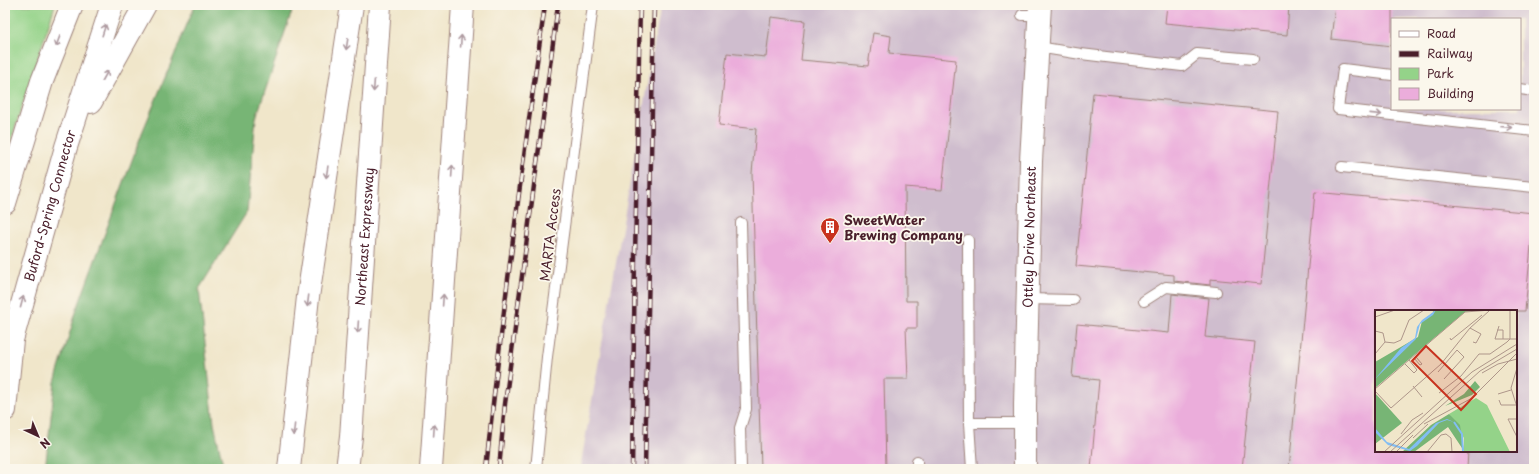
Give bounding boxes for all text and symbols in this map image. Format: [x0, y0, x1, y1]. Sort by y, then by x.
legend [1391, 18, 1521, 110]
one-way arrow [101, 23, 108, 36]
text: Road [1427, 24, 1456, 42]
one-way arrow [53, 35, 61, 47]
one-way arrow [457, 35, 464, 48]
one-way arrow [343, 37, 351, 50]
text: Railway [1427, 44, 1473, 62]
text: Park [1427, 64, 1454, 82]
one-way arrow [102, 70, 110, 82]
one-way arrow [371, 79, 378, 92]
text: Building [1427, 84, 1474, 102]
one-way arrow [1369, 110, 1382, 117]
one-way arrow [1499, 124, 1512, 131]
street label: Buford-Spring Connector [19, 126, 80, 284]
one-way arrow [323, 165, 331, 178]
one-way arrow [448, 165, 455, 178]
street label: Ottley Drive Northeast [1017, 166, 1040, 308]
street label: Northeast Expressway [350, 167, 378, 306]
street label: MARTA Access [534, 188, 565, 282]
place label: SweetWater Brewing Company [844, 210, 963, 244]
building icon: SweetWater Brewing Company [819, 216, 841, 244]
one-way arrow [304, 294, 311, 307]
one-way arrow [440, 294, 447, 307]
one-way arrow [19, 296, 26, 309]
inset map [1375, 310, 1517, 452]
one-way arrow [355, 320, 362, 333]
north arrow [18, 416, 58, 456]
one-way arrow [290, 423, 297, 436]
one-way arrow [430, 424, 437, 437]
text: N [36, 434, 54, 453]

